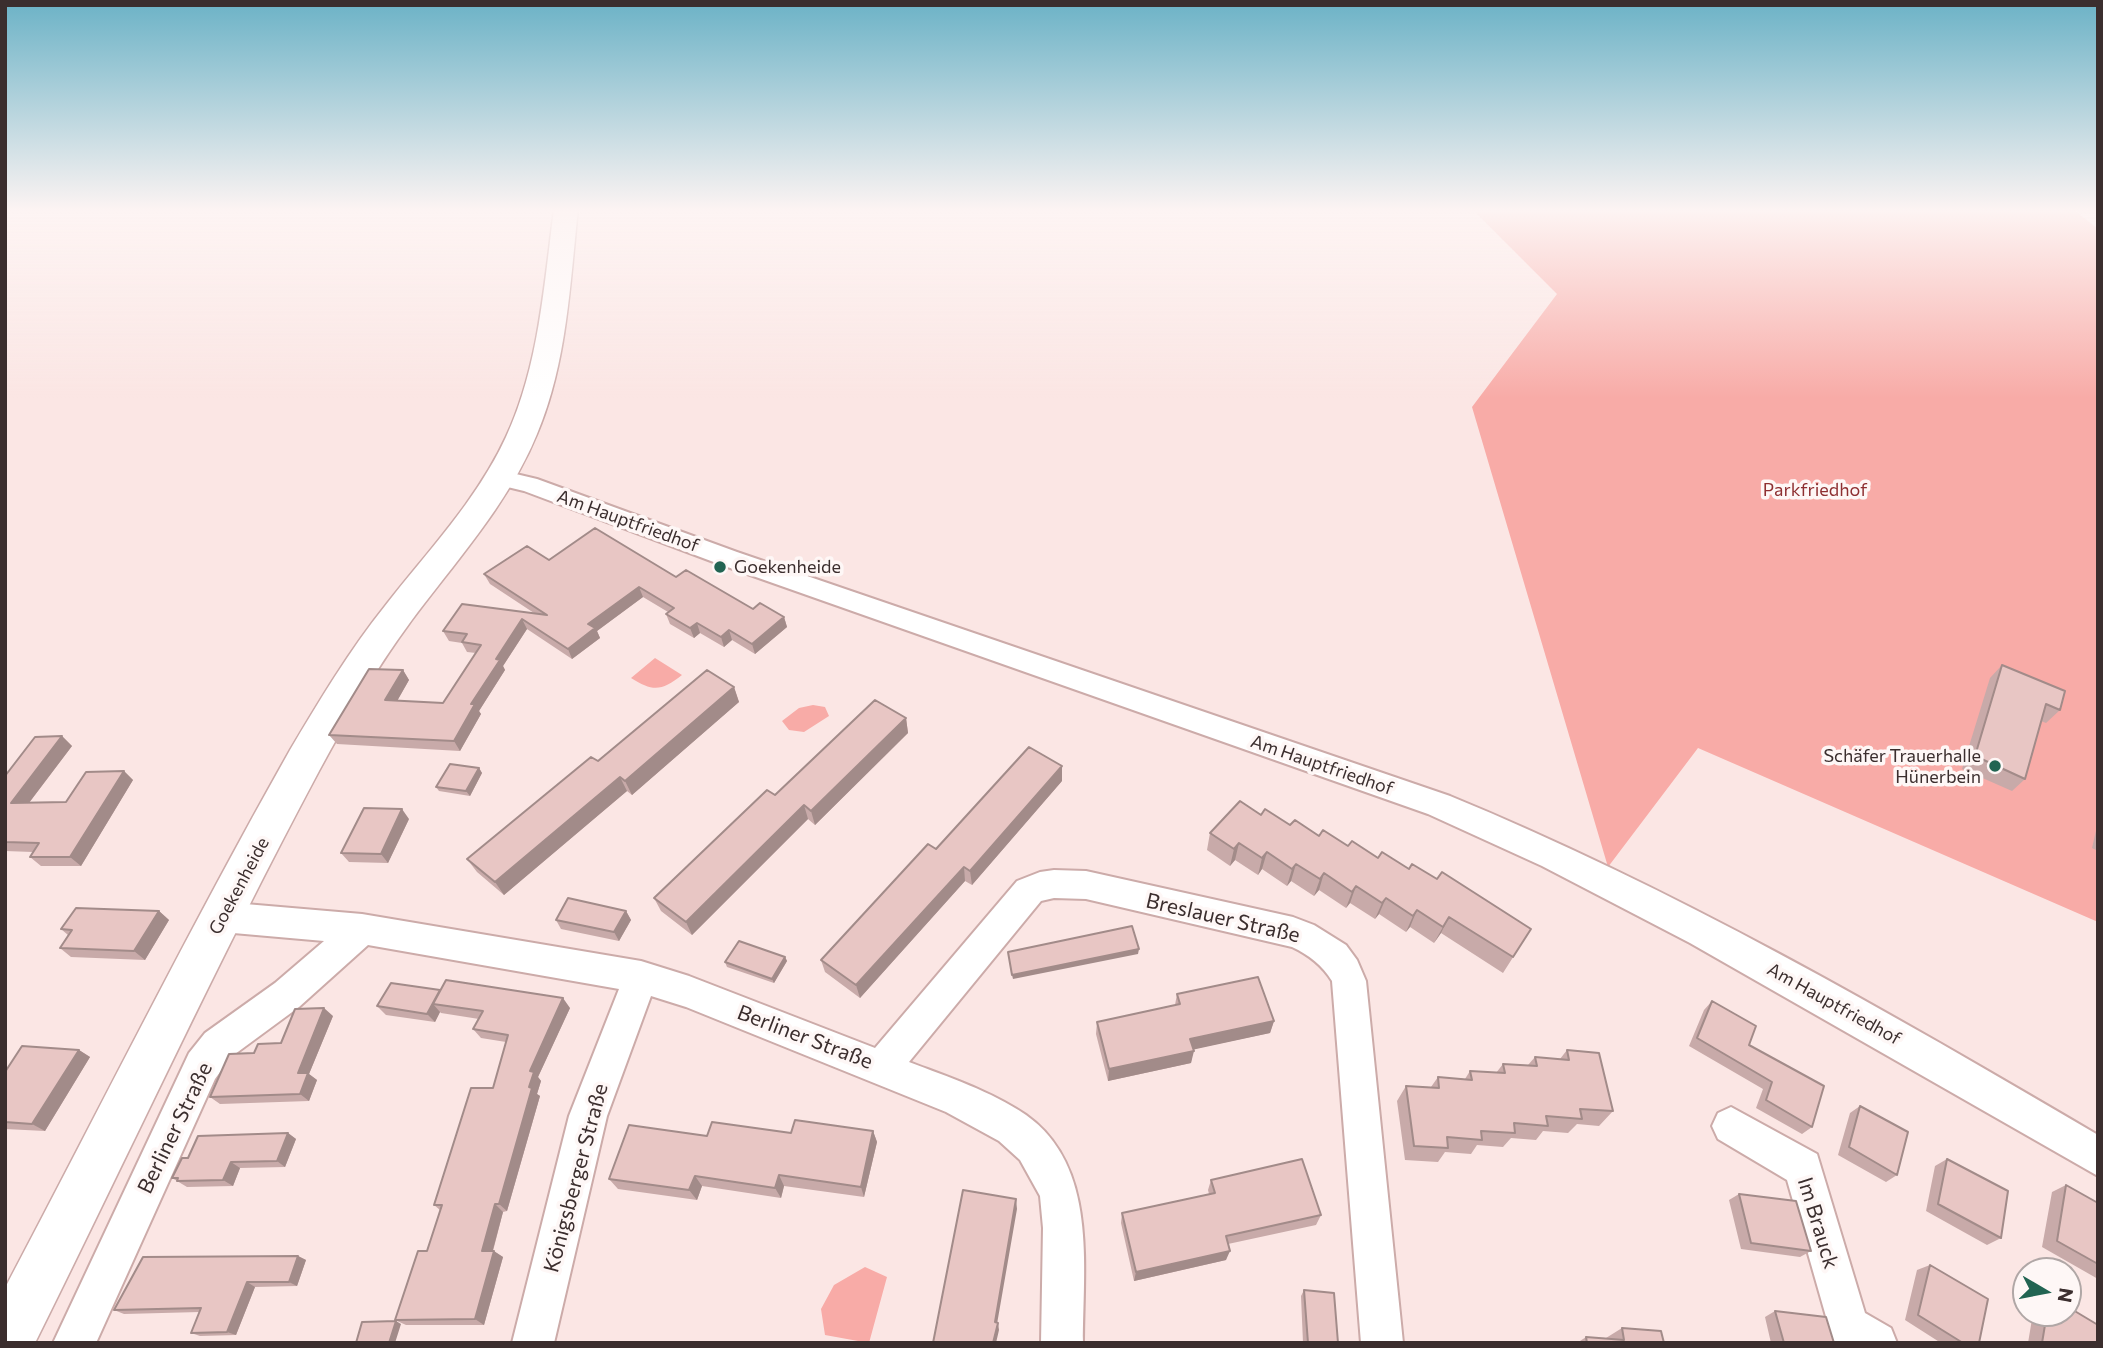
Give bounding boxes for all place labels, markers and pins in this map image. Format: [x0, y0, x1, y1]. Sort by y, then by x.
place label: Goekenheide [734, 556, 841, 578]
marker: Goekenheide [712, 559, 728, 575]
place label: Schäfer Trauerhalle Hünerbein [1824, 745, 1981, 788]
marker: Schäfer Trauerhalle Hünerbein [1987, 758, 2003, 774]

